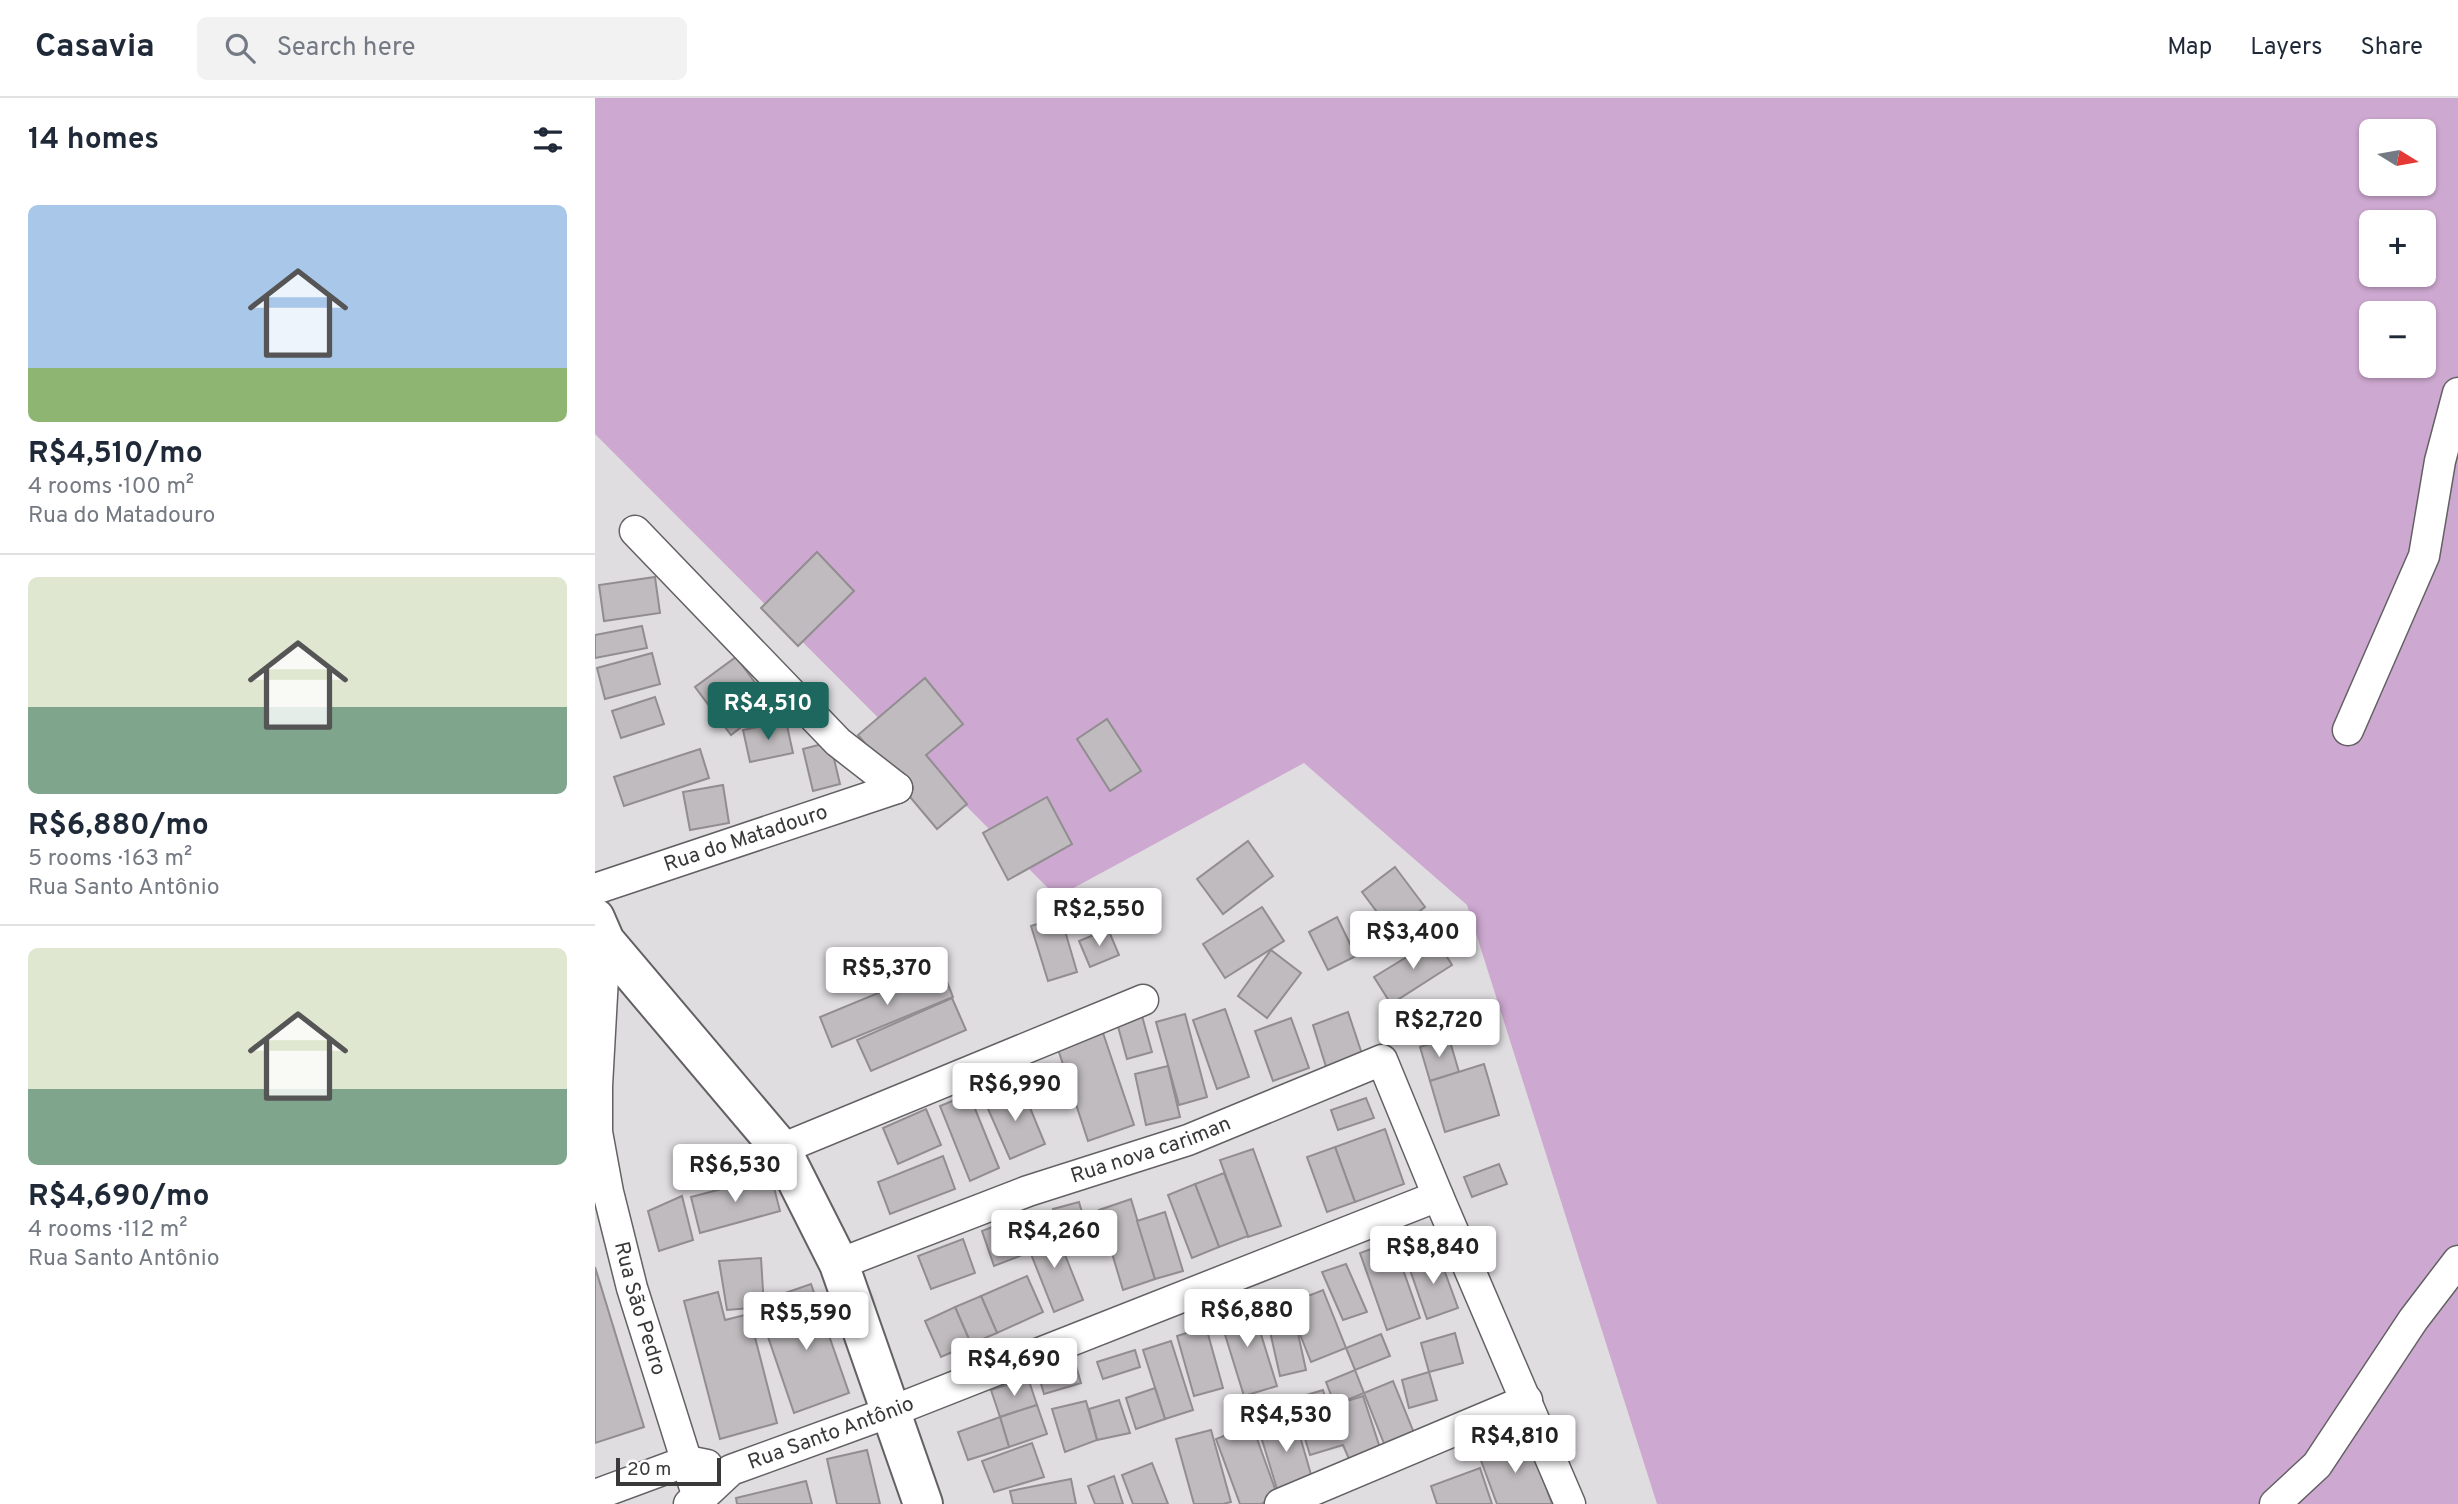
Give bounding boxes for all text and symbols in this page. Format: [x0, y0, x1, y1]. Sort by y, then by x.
search box [197, 17, 687, 80]
text: Casavia [35, 27, 155, 69]
icon: search [221, 29, 259, 67]
text: Search here [277, 32, 416, 65]
text: Map [2167, 33, 2212, 63]
text: Layers [2250, 33, 2322, 63]
text: Share [2360, 33, 2423, 63]
north arrow [2359, 119, 2436, 196]
map controls [2359, 119, 2436, 378]
icon: filters [529, 121, 567, 159]
text: 14 homes [28, 122, 159, 159]
button: + [2359, 210, 2436, 287]
icon: home [235, 250, 361, 376]
button: − [2359, 301, 2436, 378]
text: R$4,510/mo [28, 436, 203, 473]
text: 4 rooms · 100 m² [28, 473, 194, 502]
text: Rua do Matadouro [28, 502, 215, 531]
icon: home [235, 622, 361, 748]
pin: R$4,510 [703, 682, 833, 742]
text: R$4,510 [724, 690, 812, 719]
street label: Rua do Matadouro [660, 799, 831, 879]
text: R$6,880/mo [28, 808, 209, 845]
text: 5 rooms · 163 m² [28, 845, 192, 874]
text: Rua Santo Antônio [28, 874, 219, 903]
pin: R$2,550 [1034, 888, 1164, 948]
text: R$2,550 [1053, 896, 1145, 925]
pin: R$3,400 [1348, 912, 1478, 971]
text: R$3,400 [1366, 919, 1460, 948]
pin: R$5,370 [822, 948, 952, 1007]
text: R$5,370 [842, 955, 932, 984]
icon: home [235, 993, 361, 1119]
pin: R$2,720 [1374, 1000, 1504, 1059]
text: R$2,720 [1395, 1007, 1483, 1036]
pin: R$6,990 [950, 1063, 1080, 1123]
text: R$6,990 [968, 1071, 1062, 1100]
street label: Rua nova cariman [1067, 1110, 1235, 1190]
pin: R$6,530 [670, 1144, 800, 1204]
text: R$6,530 [689, 1152, 781, 1181]
text: R$4,690/mo [28, 1179, 209, 1216]
pin: R$4,260 [989, 1210, 1119, 1270]
text: 4 rooms · 112 m² [28, 1216, 188, 1245]
text: R$4,260 [1007, 1218, 1101, 1247]
pin: R$8,840 [1368, 1226, 1498, 1286]
text: R$8,840 [1386, 1234, 1480, 1263]
street label: Rua São Pedro [607, 1239, 672, 1379]
text: Rua Santo Antônio [28, 1245, 219, 1274]
pin: R$6,880 [1182, 1290, 1312, 1349]
pin: R$5,590 [741, 1292, 871, 1352]
text: R$6,880 [1200, 1297, 1294, 1326]
text: R$5,590 [760, 1300, 852, 1329]
pin: R$4,690 [949, 1338, 1079, 1398]
text: R$4,690 [967, 1346, 1061, 1375]
street label: Rua Santo Antônio [744, 1390, 918, 1476]
pin: R$4,530 [1221, 1394, 1351, 1454]
text: R$4,530 [1240, 1402, 1332, 1431]
pin: R$4,810 [1450, 1416, 1580, 1475]
text: R$4,810 [1471, 1423, 1559, 1452]
scale bar [616, 1455, 721, 1487]
text: 20 m [627, 1458, 671, 1482]

